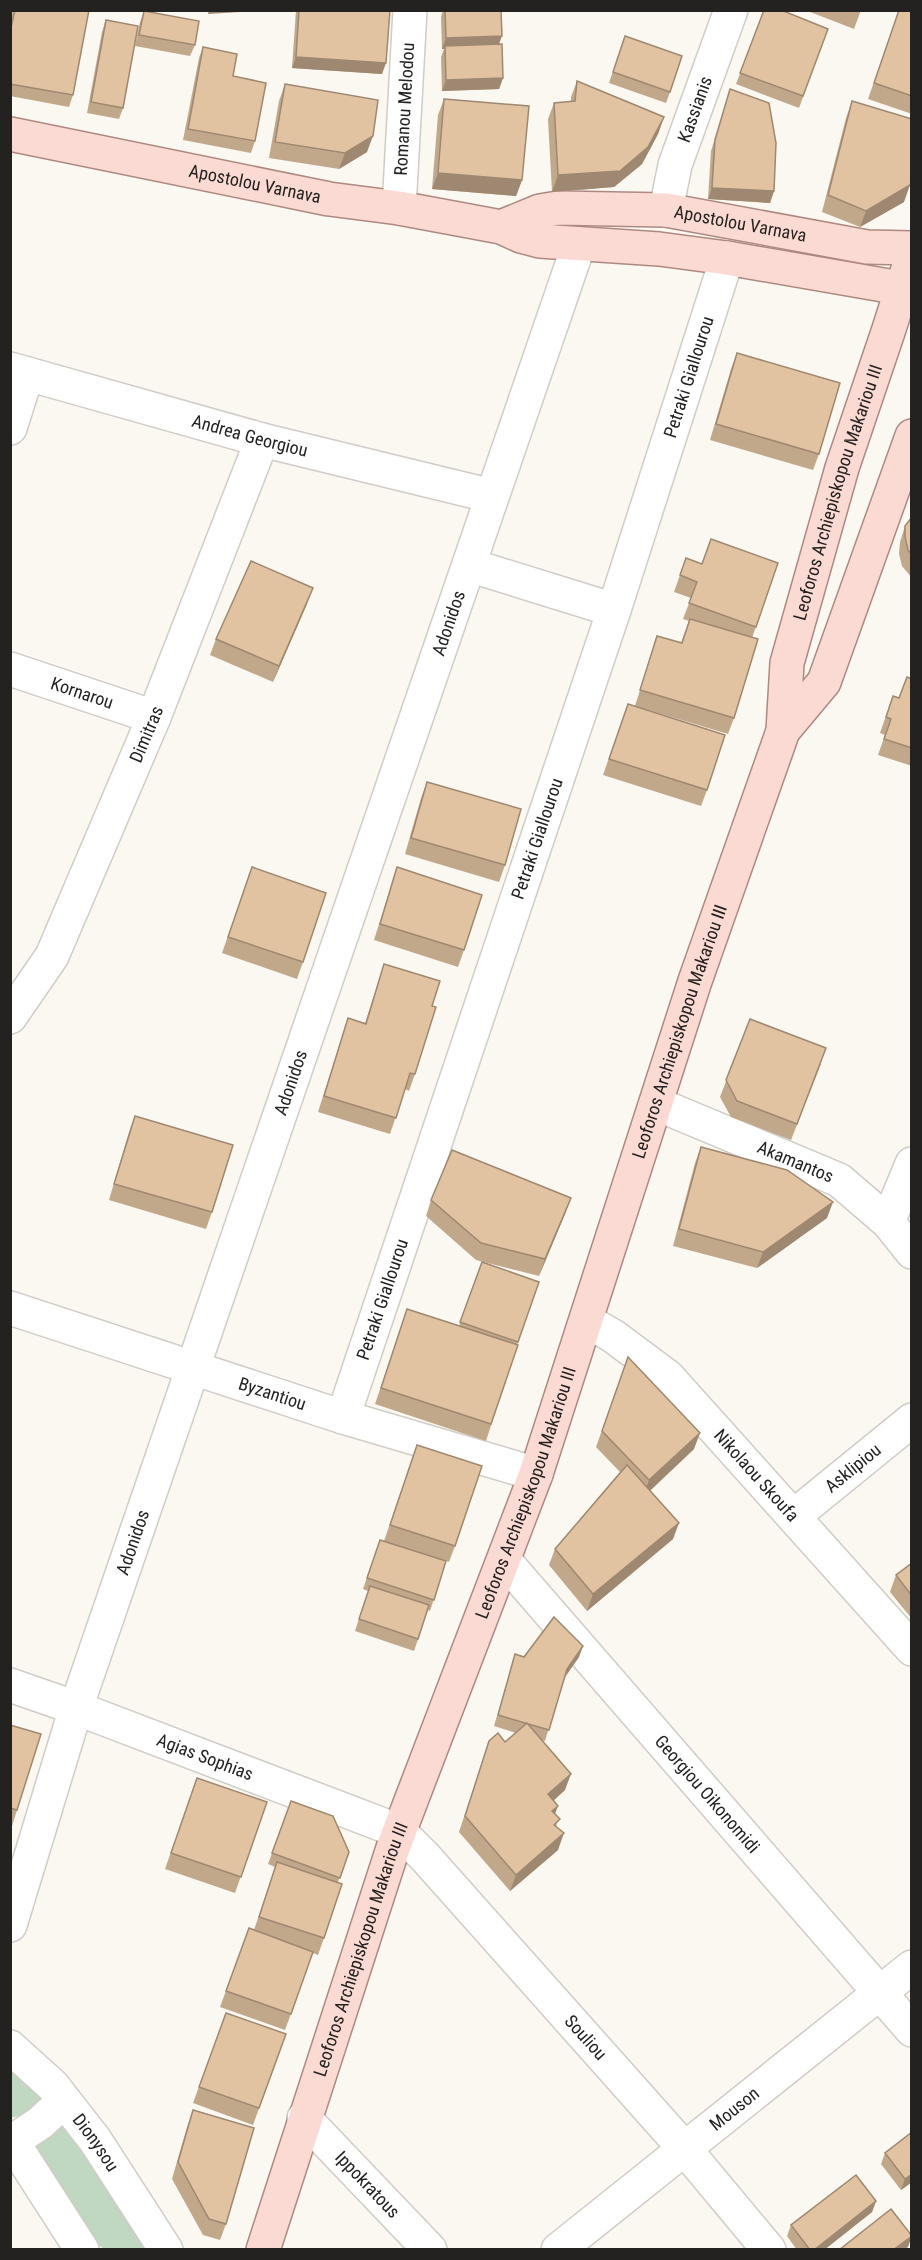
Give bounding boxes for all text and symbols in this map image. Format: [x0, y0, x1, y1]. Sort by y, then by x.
street label: Romanou Melodou [390, 42, 418, 176]
street label: Kassianis [673, 73, 716, 145]
street label: Apostolou Varnava [187, 160, 323, 207]
street label: Apostolou Varnava [673, 201, 808, 246]
street label: Petraki Giallourou [659, 314, 718, 440]
street label: Leoforos Archiepiskopou Makariou III [789, 362, 886, 622]
street label: Andrea Georgiou [190, 410, 310, 461]
street label: Adonidos [427, 588, 469, 658]
street label: Kornarou [48, 672, 116, 713]
street label: Dimitras [125, 703, 167, 766]
street label: Petraki Giallourou [507, 775, 567, 902]
street label: Leoforos Archiepiskopou Makariou III [627, 902, 731, 1161]
street label: Adonidos [269, 1047, 311, 1118]
street label: Akamantos [754, 1136, 837, 1187]
street label: Petraki Giallourou [352, 1236, 412, 1363]
street label: Leoforos Archiepiskopou Makariou III [471, 1364, 580, 1621]
street label: Byzantiou [236, 1373, 309, 1414]
street label: Nikolaou Skoufa [710, 1425, 804, 1526]
street label: Asklipiou [820, 1439, 885, 1497]
street label: Adonidos [112, 1507, 153, 1577]
street label: Agias Sophias [154, 1729, 256, 1785]
street label: Georgiou Oikonomidi [651, 1731, 764, 1857]
street label: Leoforos Archiepiskopou Makariou III [309, 1819, 412, 2079]
street label: Souliou [561, 2010, 612, 2064]
street label: Mouson [705, 2082, 763, 2135]
street label: Dionysou [69, 2109, 123, 2175]
street label: Ippokratous [331, 2146, 405, 2222]

